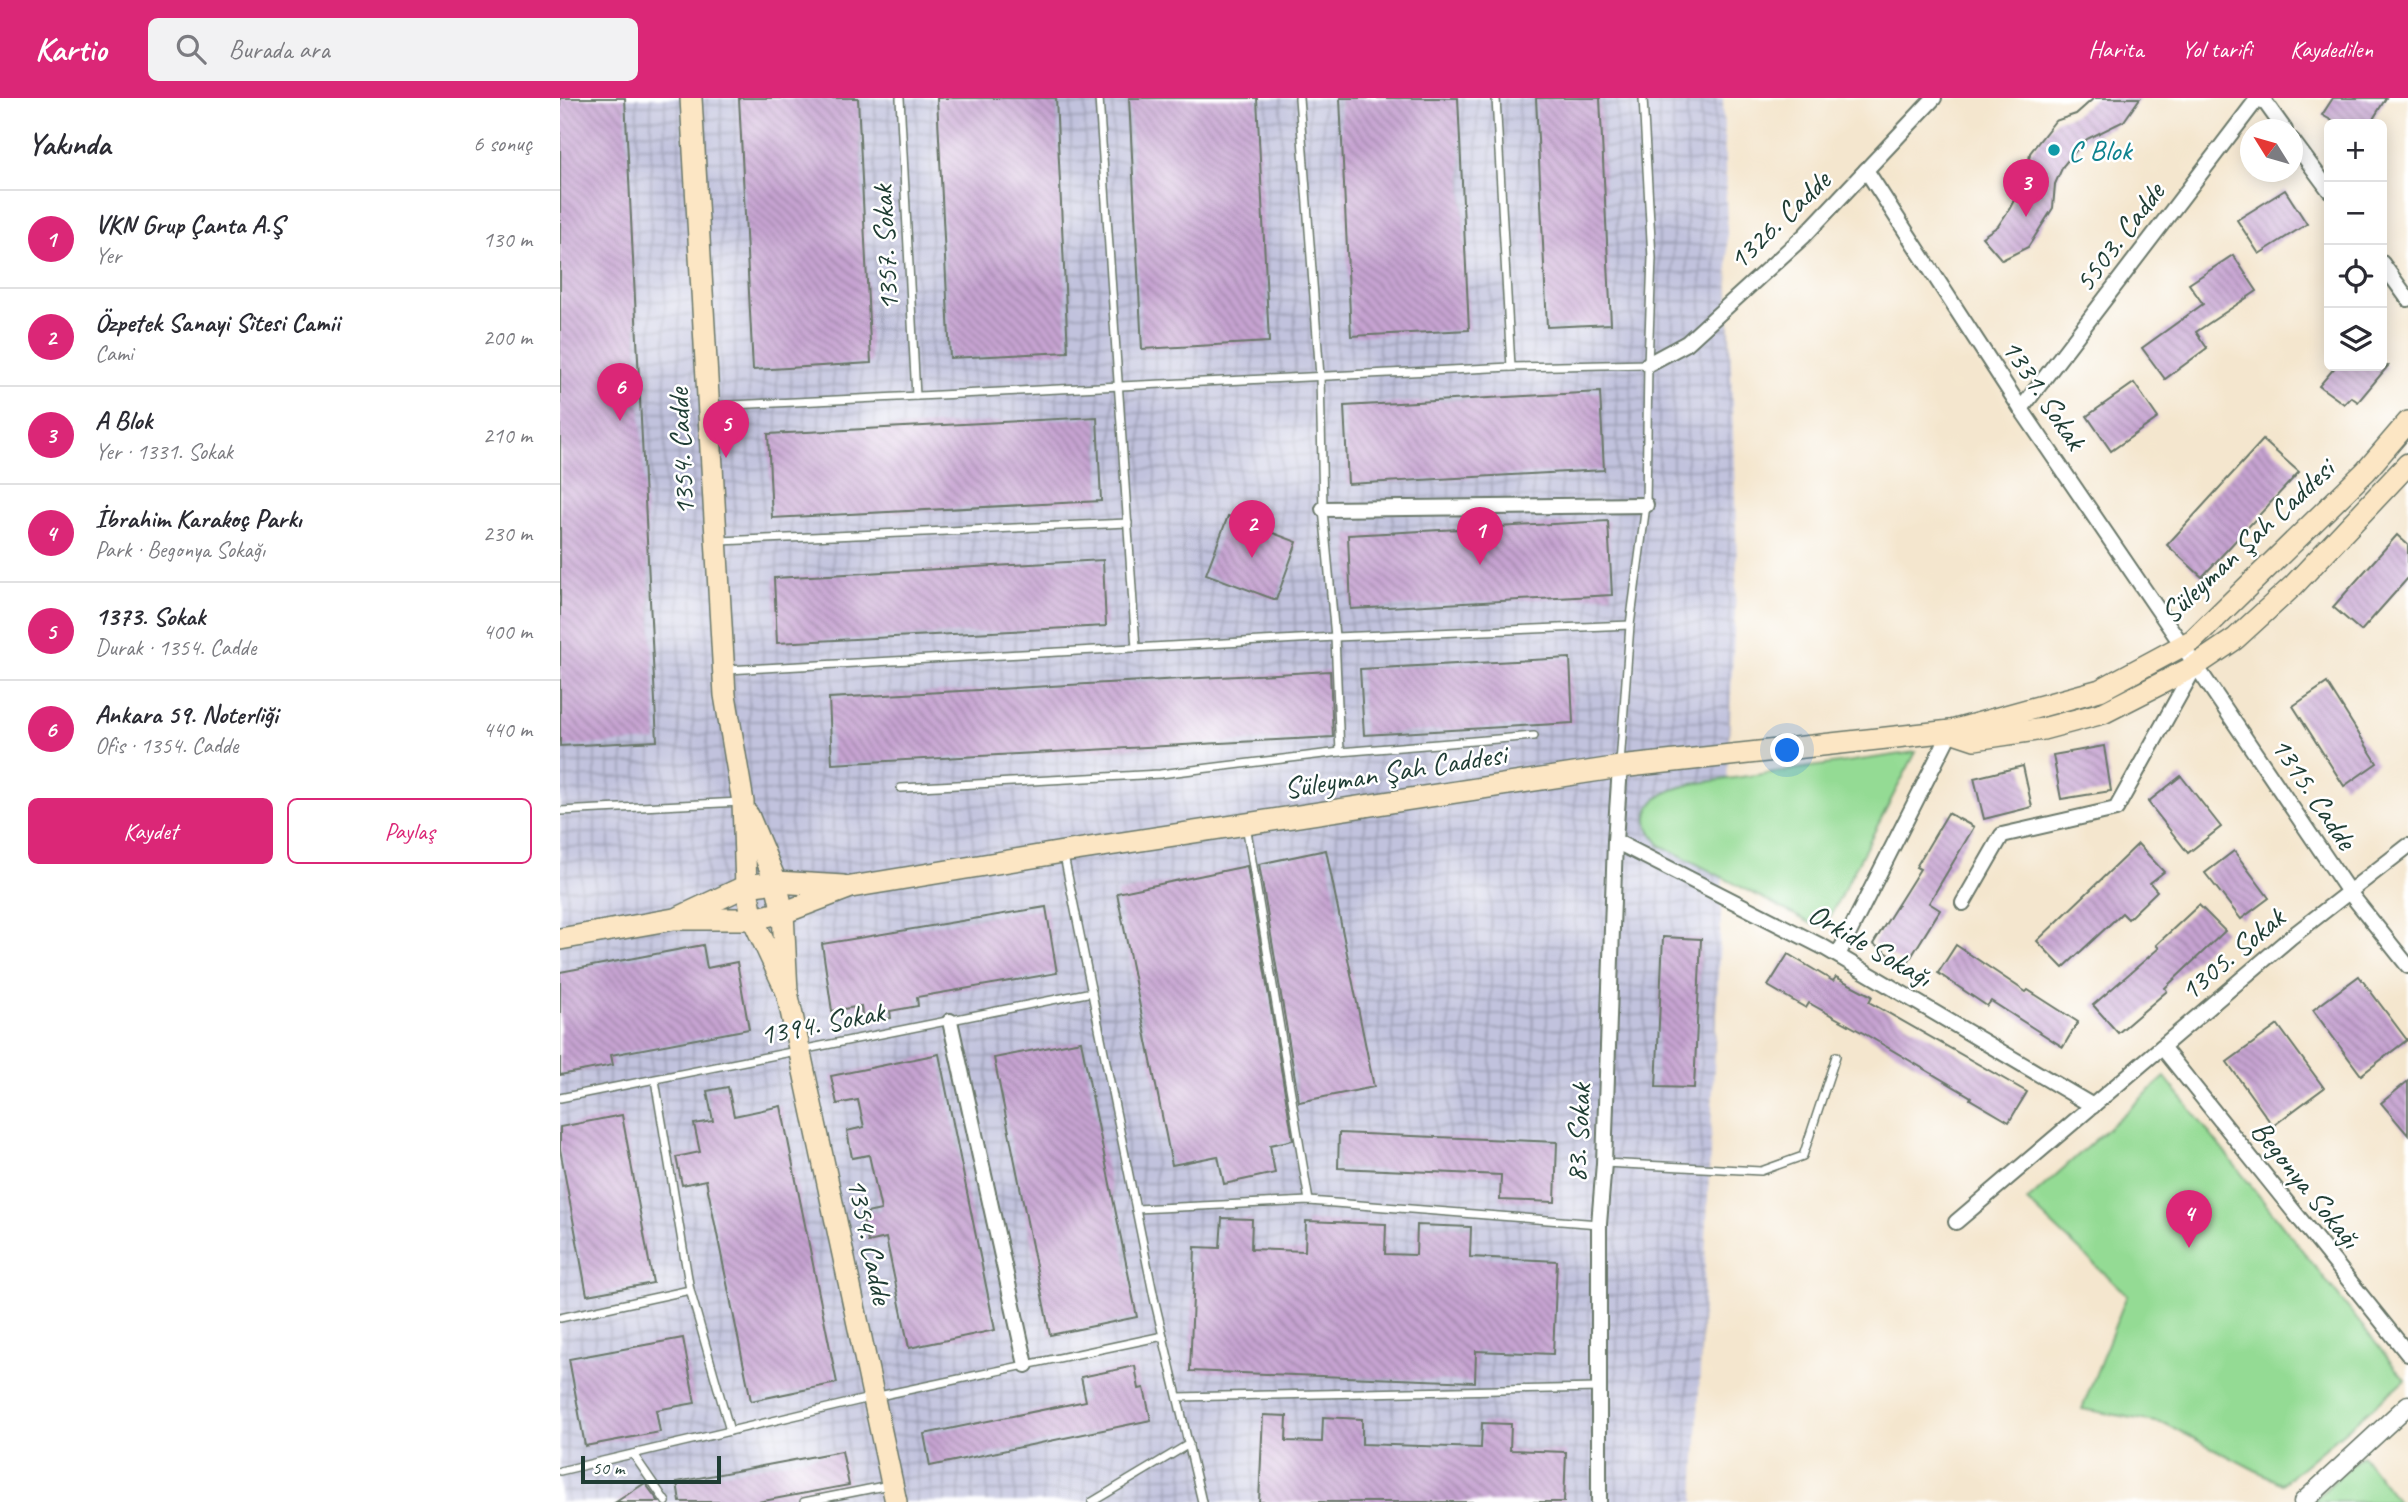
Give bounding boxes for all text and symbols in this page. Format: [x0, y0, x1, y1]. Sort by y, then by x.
search box [148, 18, 638, 81]
text: Kartio [35, 28, 106, 70]
icon: search [172, 30, 210, 68]
text: Burada ara [228, 33, 330, 66]
text: Harita [2088, 34, 2143, 64]
text: Yol tarifi [2181, 34, 2252, 64]
text: Kaydedilen [2290, 34, 2373, 64]
north arrow [2240, 119, 2303, 182]
map controls [2324, 119, 2387, 371]
button: + [2324, 119, 2387, 182]
text: Yakında [28, 125, 110, 163]
text: 6 sonuç [473, 129, 532, 158]
place label: C Blok [2068, 131, 2133, 169]
marker: C Blok [2046, 142, 2062, 158]
pin: 3 [2003, 159, 2049, 217]
street label: 1326. Cadde [1720, 160, 1840, 278]
street label: 5503. Cadde [2065, 173, 2174, 299]
street label: 1357. Sokak [863, 182, 907, 312]
button: − [2324, 182, 2387, 245]
text: VKN Grup Çanta A.Ş [95, 208, 283, 241]
text: 1 [46, 225, 56, 254]
text: 130 m [483, 225, 532, 254]
text: Yer [95, 241, 121, 270]
button: locate [2324, 245, 2387, 308]
text: Özpetek Sanayi Sitesi Camii [95, 306, 339, 339]
button: layers [2324, 308, 2387, 371]
text: 2 [46, 323, 56, 352]
text: 200 m [483, 323, 532, 352]
street label: 1331. Sokak [1993, 331, 2096, 459]
text: Cami [95, 339, 133, 368]
pin: 6 [597, 363, 643, 421]
street label: 1354. Cadde [659, 385, 703, 517]
pin: 5 [703, 400, 749, 458]
text: A Blok [95, 404, 152, 437]
text: 3 [46, 421, 56, 450]
text: 210 m [483, 421, 532, 450]
text: Yer · 1331. Sokak [95, 437, 233, 466]
street label: Süleyman Şah Caddesi [2152, 448, 2345, 631]
pin: 2 [1229, 500, 1275, 558]
text: İbrahim Karakoç Parkı [95, 502, 301, 535]
pin: 1 [1457, 507, 1503, 565]
text: 4 [46, 519, 56, 548]
text: 230 m [483, 519, 532, 548]
text: Park · Begonya Sokağı [95, 535, 265, 564]
text: 1373. Sokak [95, 600, 205, 633]
text: 5 [46, 617, 56, 646]
text: 400 m [483, 617, 532, 646]
text: Durak · 1354. Cadde [95, 633, 256, 662]
text: Ankara 59. Noterliği [95, 698, 278, 731]
text: 6 [46, 715, 56, 744]
text: 440 m [483, 715, 532, 744]
street label: 1315. Cadde [2263, 729, 2367, 858]
text: Ofis · 1354. Cadde [95, 731, 238, 760]
your location [1770, 733, 1804, 767]
street label: Süleyman Şah Caddesi [1281, 734, 1512, 807]
button: Kaydet [28, 798, 273, 864]
button: Paylaş [287, 798, 532, 864]
street label: Orkide Sokağı [1801, 894, 1940, 996]
street label: 1305. Sokak [2172, 898, 2294, 1009]
street label: 1394. Sokak [757, 992, 889, 1054]
street label: 83. Sokak [1556, 1081, 1600, 1183]
street label: Begonya Sokağı [2243, 1112, 2370, 1257]
street label: 1354. Cadde [838, 1175, 902, 1310]
pin: 4 [2166, 1190, 2212, 1248]
scale bar [581, 1453, 721, 1485]
text: 50 m [592, 1456, 624, 1480]

